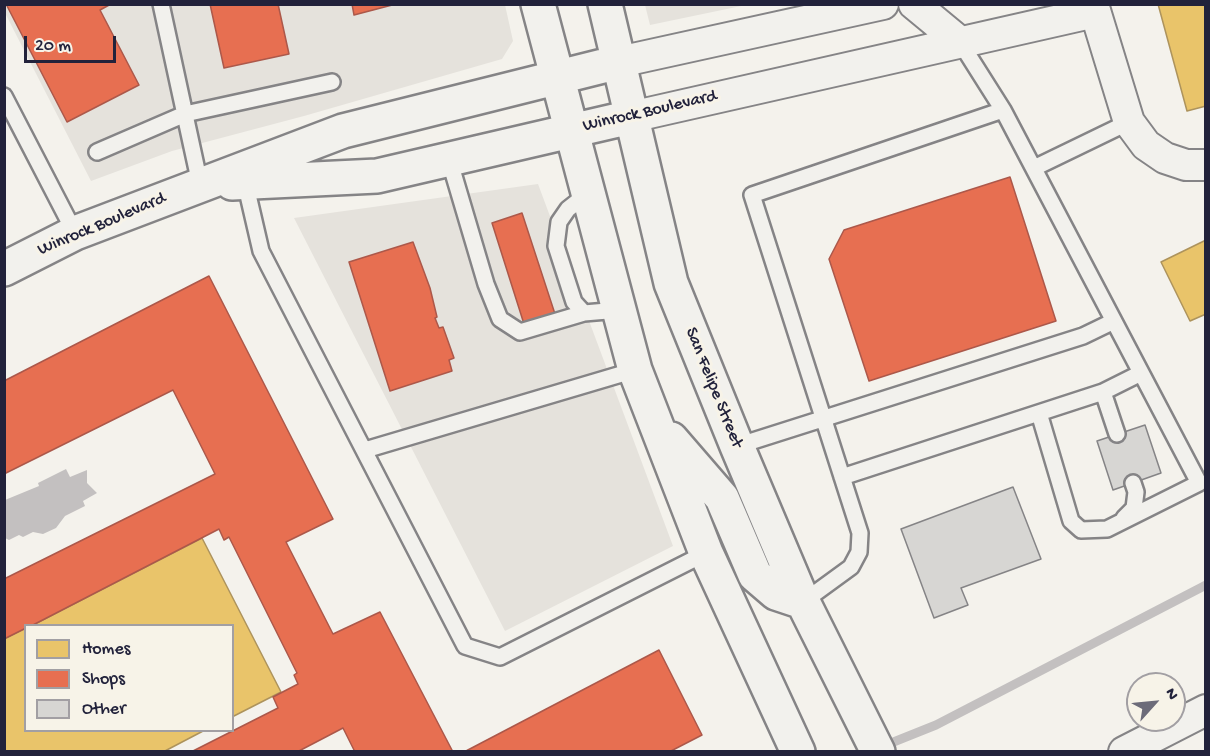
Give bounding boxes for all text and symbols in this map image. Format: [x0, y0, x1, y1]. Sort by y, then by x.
scale bar [27, 24, 118, 62]
text: 20 m [35, 36, 71, 57]
street label: Winrock Boulevard [581, 86, 719, 138]
street label: Winrock Boulevard [35, 188, 169, 262]
street label: San Felipe Street [679, 325, 747, 451]
legend [24, 624, 234, 732]
text: Homes [82, 639, 130, 660]
text: Shops [82, 669, 125, 690]
north arrow [1126, 672, 1186, 732]
text: N [1160, 686, 1182, 703]
text: Other [82, 699, 126, 720]

